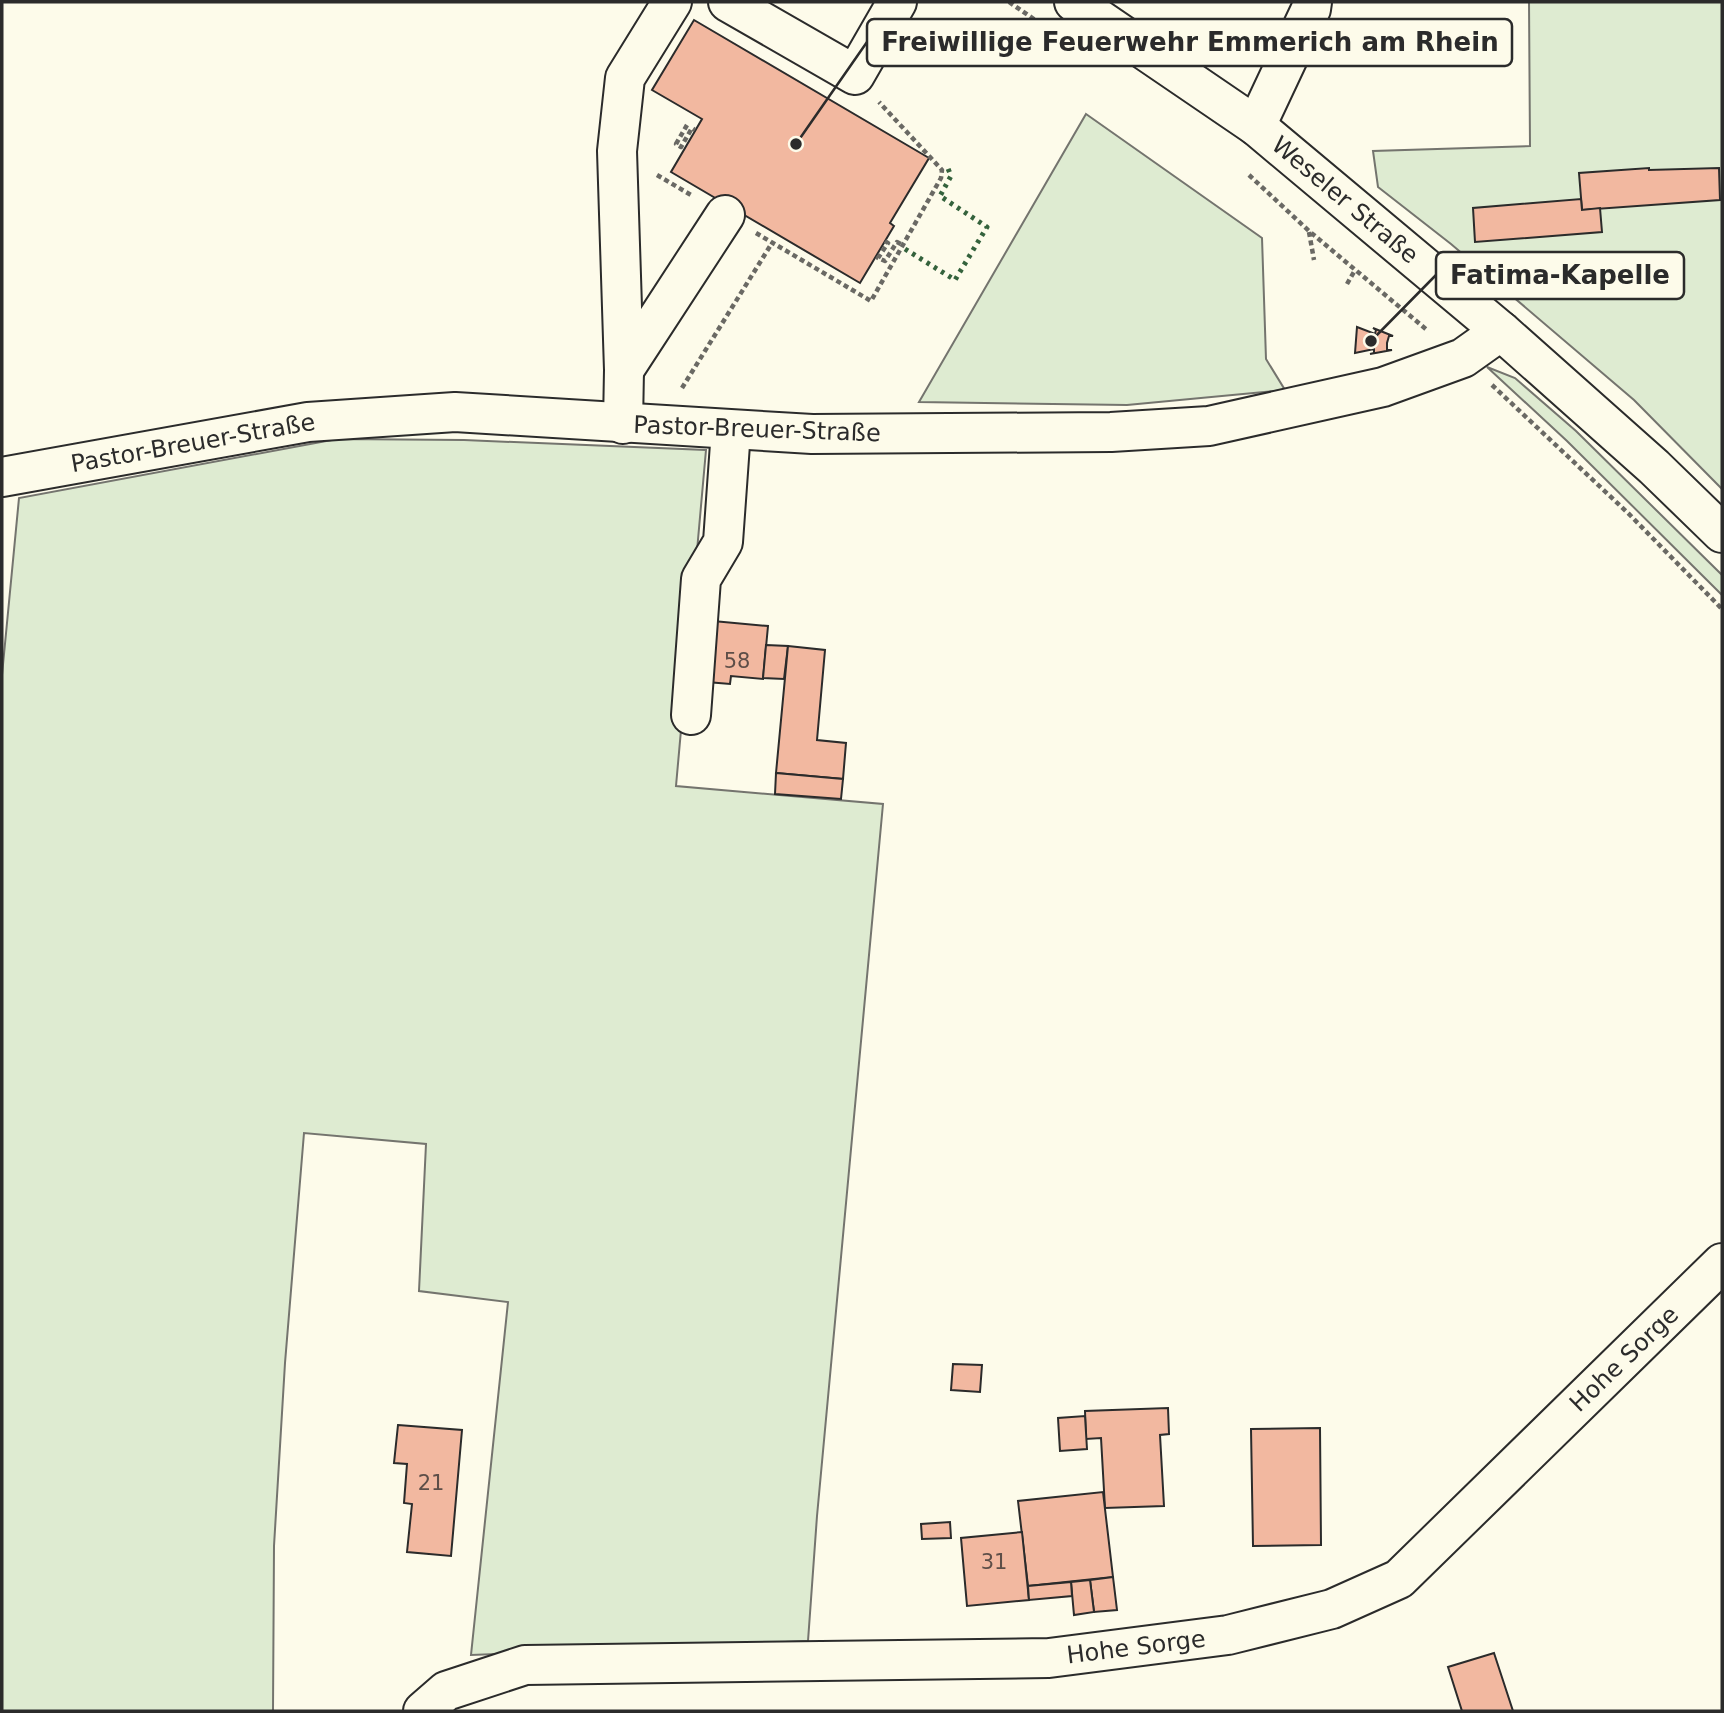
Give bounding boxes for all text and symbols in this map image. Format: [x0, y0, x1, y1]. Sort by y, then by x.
callout: Freiwillige Feuerwehr Emmerich am Rhein [867, 19, 1512, 66]
text: Freiwillige Feuerwehr Emmerich am Rhein [881, 27, 1499, 57]
street label: Weseler Straße [1266, 131, 1424, 269]
callout: Fatima-Kapelle [1436, 252, 1684, 299]
text: Fatima-Kapelle [1450, 260, 1670, 290]
street label: Pastor-Breuer-Straße [69, 408, 317, 478]
street label: Pastor-Breuer-Straße [633, 411, 881, 447]
house number: 58 [724, 649, 750, 673]
street label: Hohe Sorge [1564, 1300, 1684, 1418]
house number: 21 [418, 1471, 444, 1495]
house number: 31 [981, 1550, 1007, 1574]
street label: Hohe Sorge [1065, 1625, 1207, 1669]

